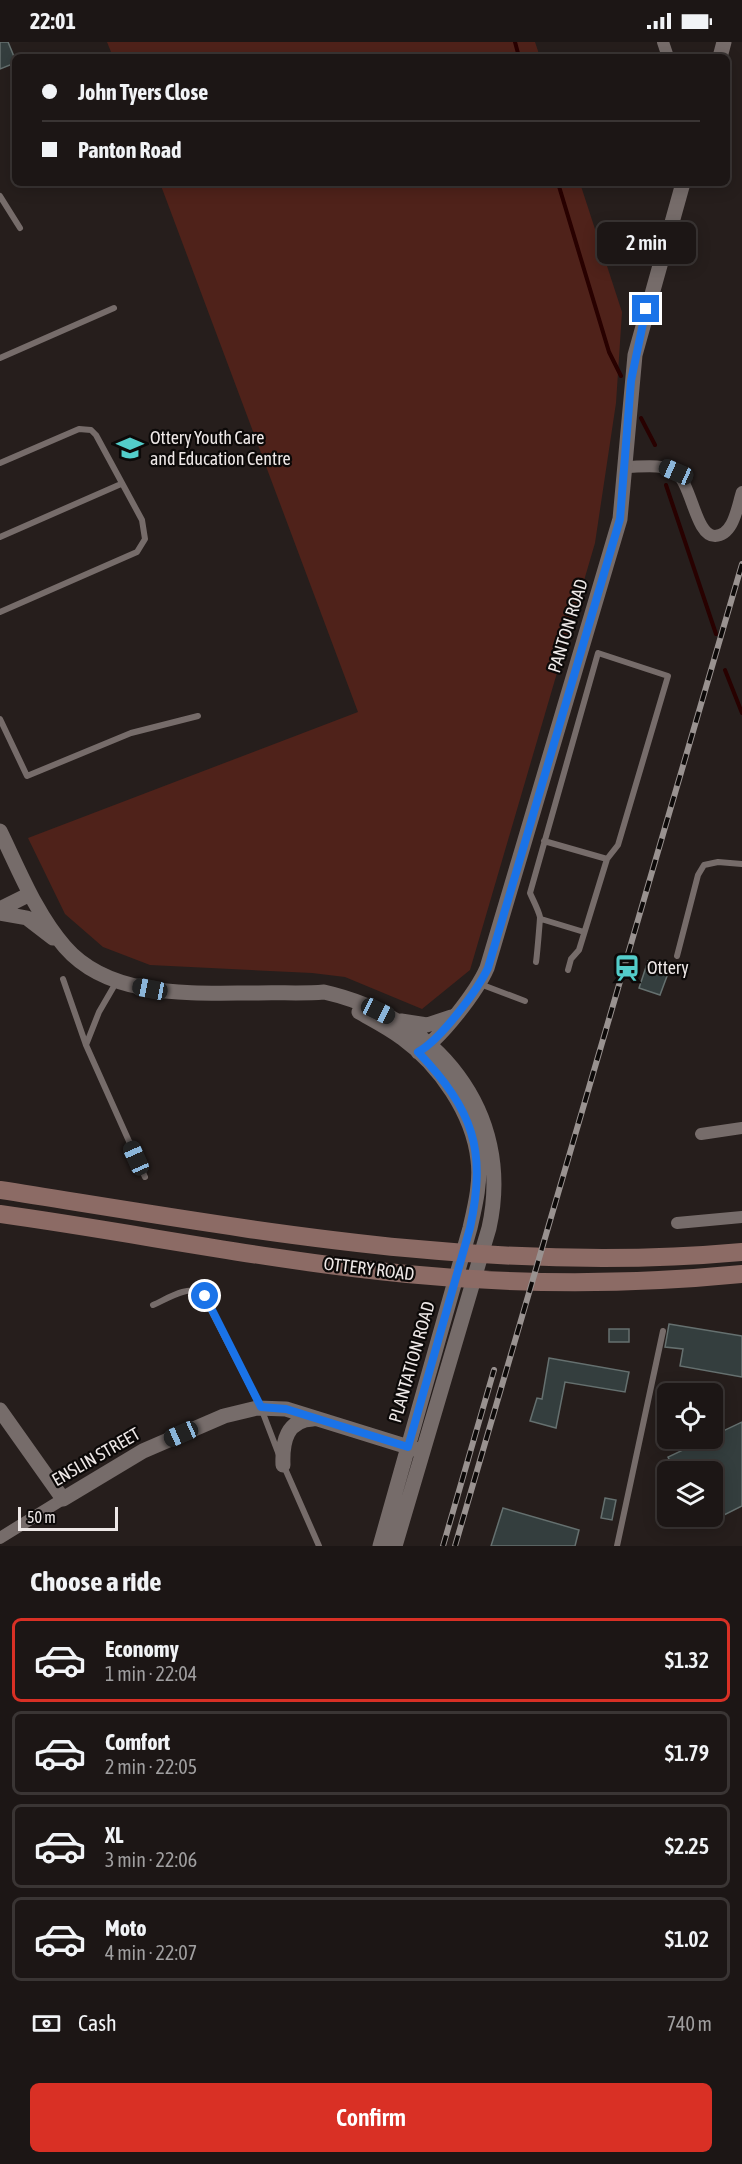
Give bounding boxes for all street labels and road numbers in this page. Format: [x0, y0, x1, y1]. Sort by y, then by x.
street label: PANTON ROAD [543, 576, 592, 675]
street label: OTTERY ROAD [323, 1253, 416, 1284]
street label: PLANTATION ROAD [384, 1299, 439, 1425]
street label: ENSLIN STREET [48, 1423, 144, 1490]

